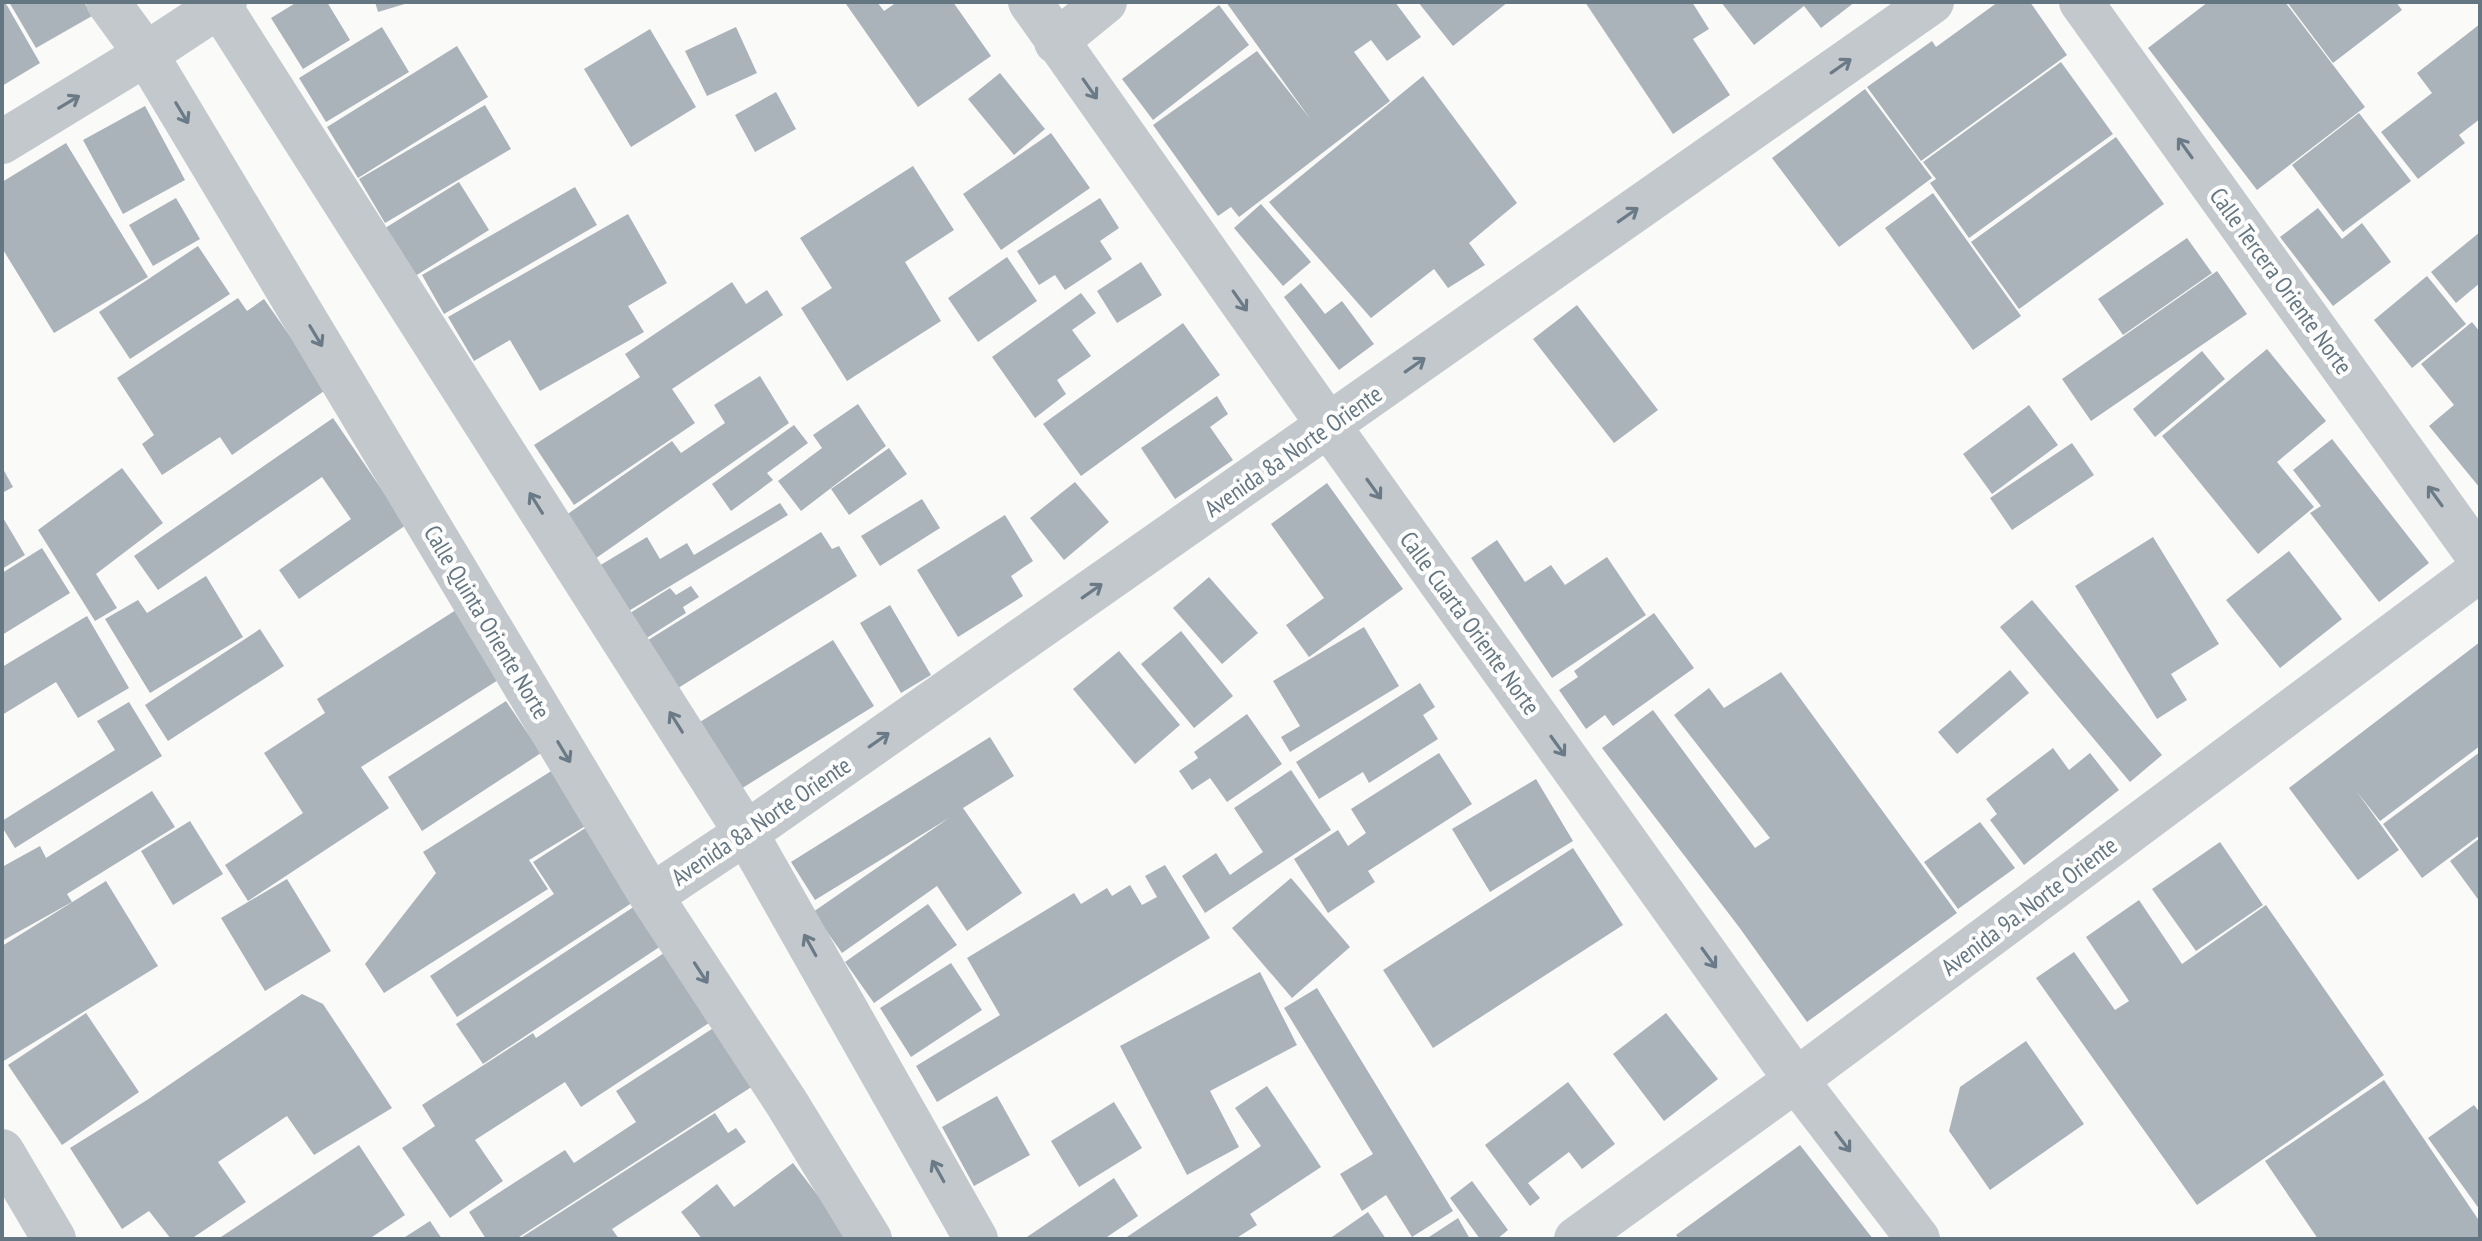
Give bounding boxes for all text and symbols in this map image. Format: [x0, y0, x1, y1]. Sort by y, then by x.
one-way arrow [1829, 58, 1851, 74]
one-way arrow [1082, 78, 1098, 100]
one-way arrow [57, 93, 80, 109]
one-way arrow [174, 101, 190, 124]
one-way arrow [2177, 137, 2194, 159]
street label: Calle Tercera Oriente Norte [2203, 181, 2359, 381]
one-way arrow [1617, 207, 1639, 223]
one-way arrow [1232, 290, 1248, 312]
one-way arrow [308, 324, 324, 347]
one-way arrow [1404, 357, 1426, 373]
street label: Avenida 8a Norte Oriente [1198, 378, 1388, 524]
one-way arrow [1366, 478, 1382, 500]
one-way arrow [2426, 485, 2443, 507]
one-way arrow [528, 492, 544, 515]
street label: Calle Quinta Oriente Norte [417, 519, 557, 725]
street label: Calle Cuarta Oriente Norte [1393, 525, 1547, 721]
one-way arrow [1081, 583, 1103, 599]
one-way arrow [667, 711, 683, 734]
one-way arrow [868, 732, 889, 749]
one-way arrow [1549, 735, 1566, 757]
one-way arrow [557, 740, 573, 763]
street label: Avenida 8a Norte Oriente [665, 750, 857, 892]
street label: Avenida 9a. Norte Oriente [1935, 830, 2123, 982]
one-way arrow [801, 934, 817, 957]
one-way arrow [1700, 947, 1717, 968]
one-way arrow [693, 961, 709, 983]
one-way arrow [1835, 1131, 1852, 1152]
one-way arrow [929, 1160, 945, 1183]

